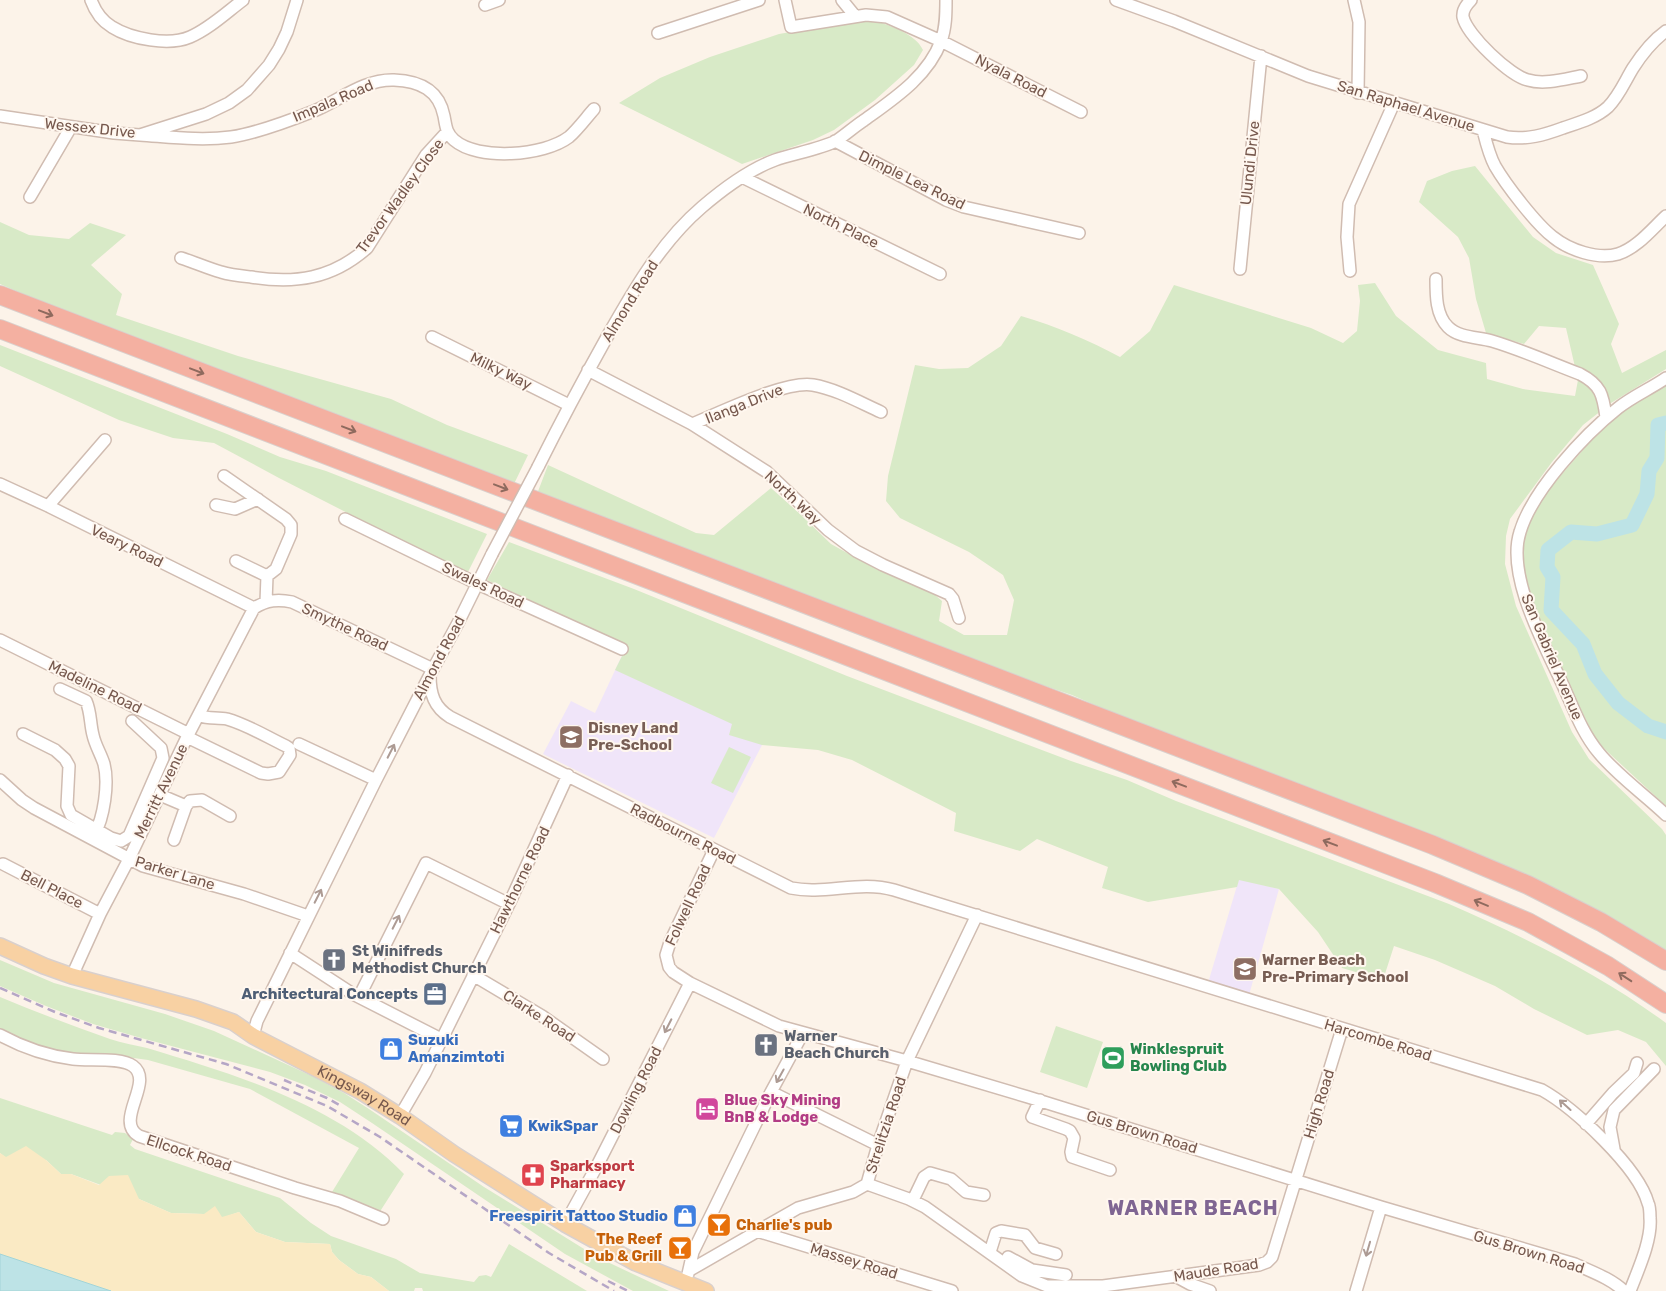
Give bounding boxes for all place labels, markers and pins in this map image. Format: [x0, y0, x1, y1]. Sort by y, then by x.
place label: Disney Land Pre-School [588, 719, 678, 754]
school or university icon: Disney Land Pre-School [558, 724, 584, 750]
place label: St Winifreds Methodist Church [352, 942, 487, 977]
church icon: St Winifreds Methodist Church [321, 947, 347, 973]
place label: Warner Beach Pre-Primary School [1262, 951, 1408, 986]
school or university icon: Warner Beach Pre-Primary School [1232, 956, 1258, 982]
office icon: Architectural Concepts [422, 981, 448, 1007]
place label: Architectural Concepts [241, 985, 418, 1003]
place label: Warner Beach Church [784, 1027, 889, 1062]
place label: Suzuki Amanzimtoti [408, 1031, 505, 1066]
church icon: Warner Beach Church [753, 1032, 779, 1058]
shop icon: Suzuki Amanzimtoti [378, 1036, 404, 1062]
place label: Winklespruit Bowling Club [1130, 1040, 1227, 1075]
sports icon: Winklespruit Bowling Club [1100, 1045, 1126, 1071]
place label: Blue Sky Mining BnB & Lodge [724, 1091, 841, 1126]
hotel icon: Blue Sky Mining BnB & Lodge [694, 1096, 720, 1122]
supermarket icon: KwikSpar [498, 1113, 524, 1139]
place label: KwikSpar [528, 1117, 598, 1135]
place label: Sparksport Pharmacy [550, 1157, 634, 1192]
pharmacy icon: Sparksport Pharmacy [520, 1162, 546, 1188]
shop icon: Freespirit Tattoo Studio [672, 1203, 698, 1229]
place label: Freespirit Tattoo Studio [489, 1207, 668, 1225]
bar icon: Charlie's pub [706, 1212, 732, 1238]
place label: Charlie's pub [736, 1216, 832, 1234]
place label: The Reef Pub & Grill [585, 1230, 662, 1265]
bar icon: The Reef Pub & Grill [667, 1235, 693, 1261]

